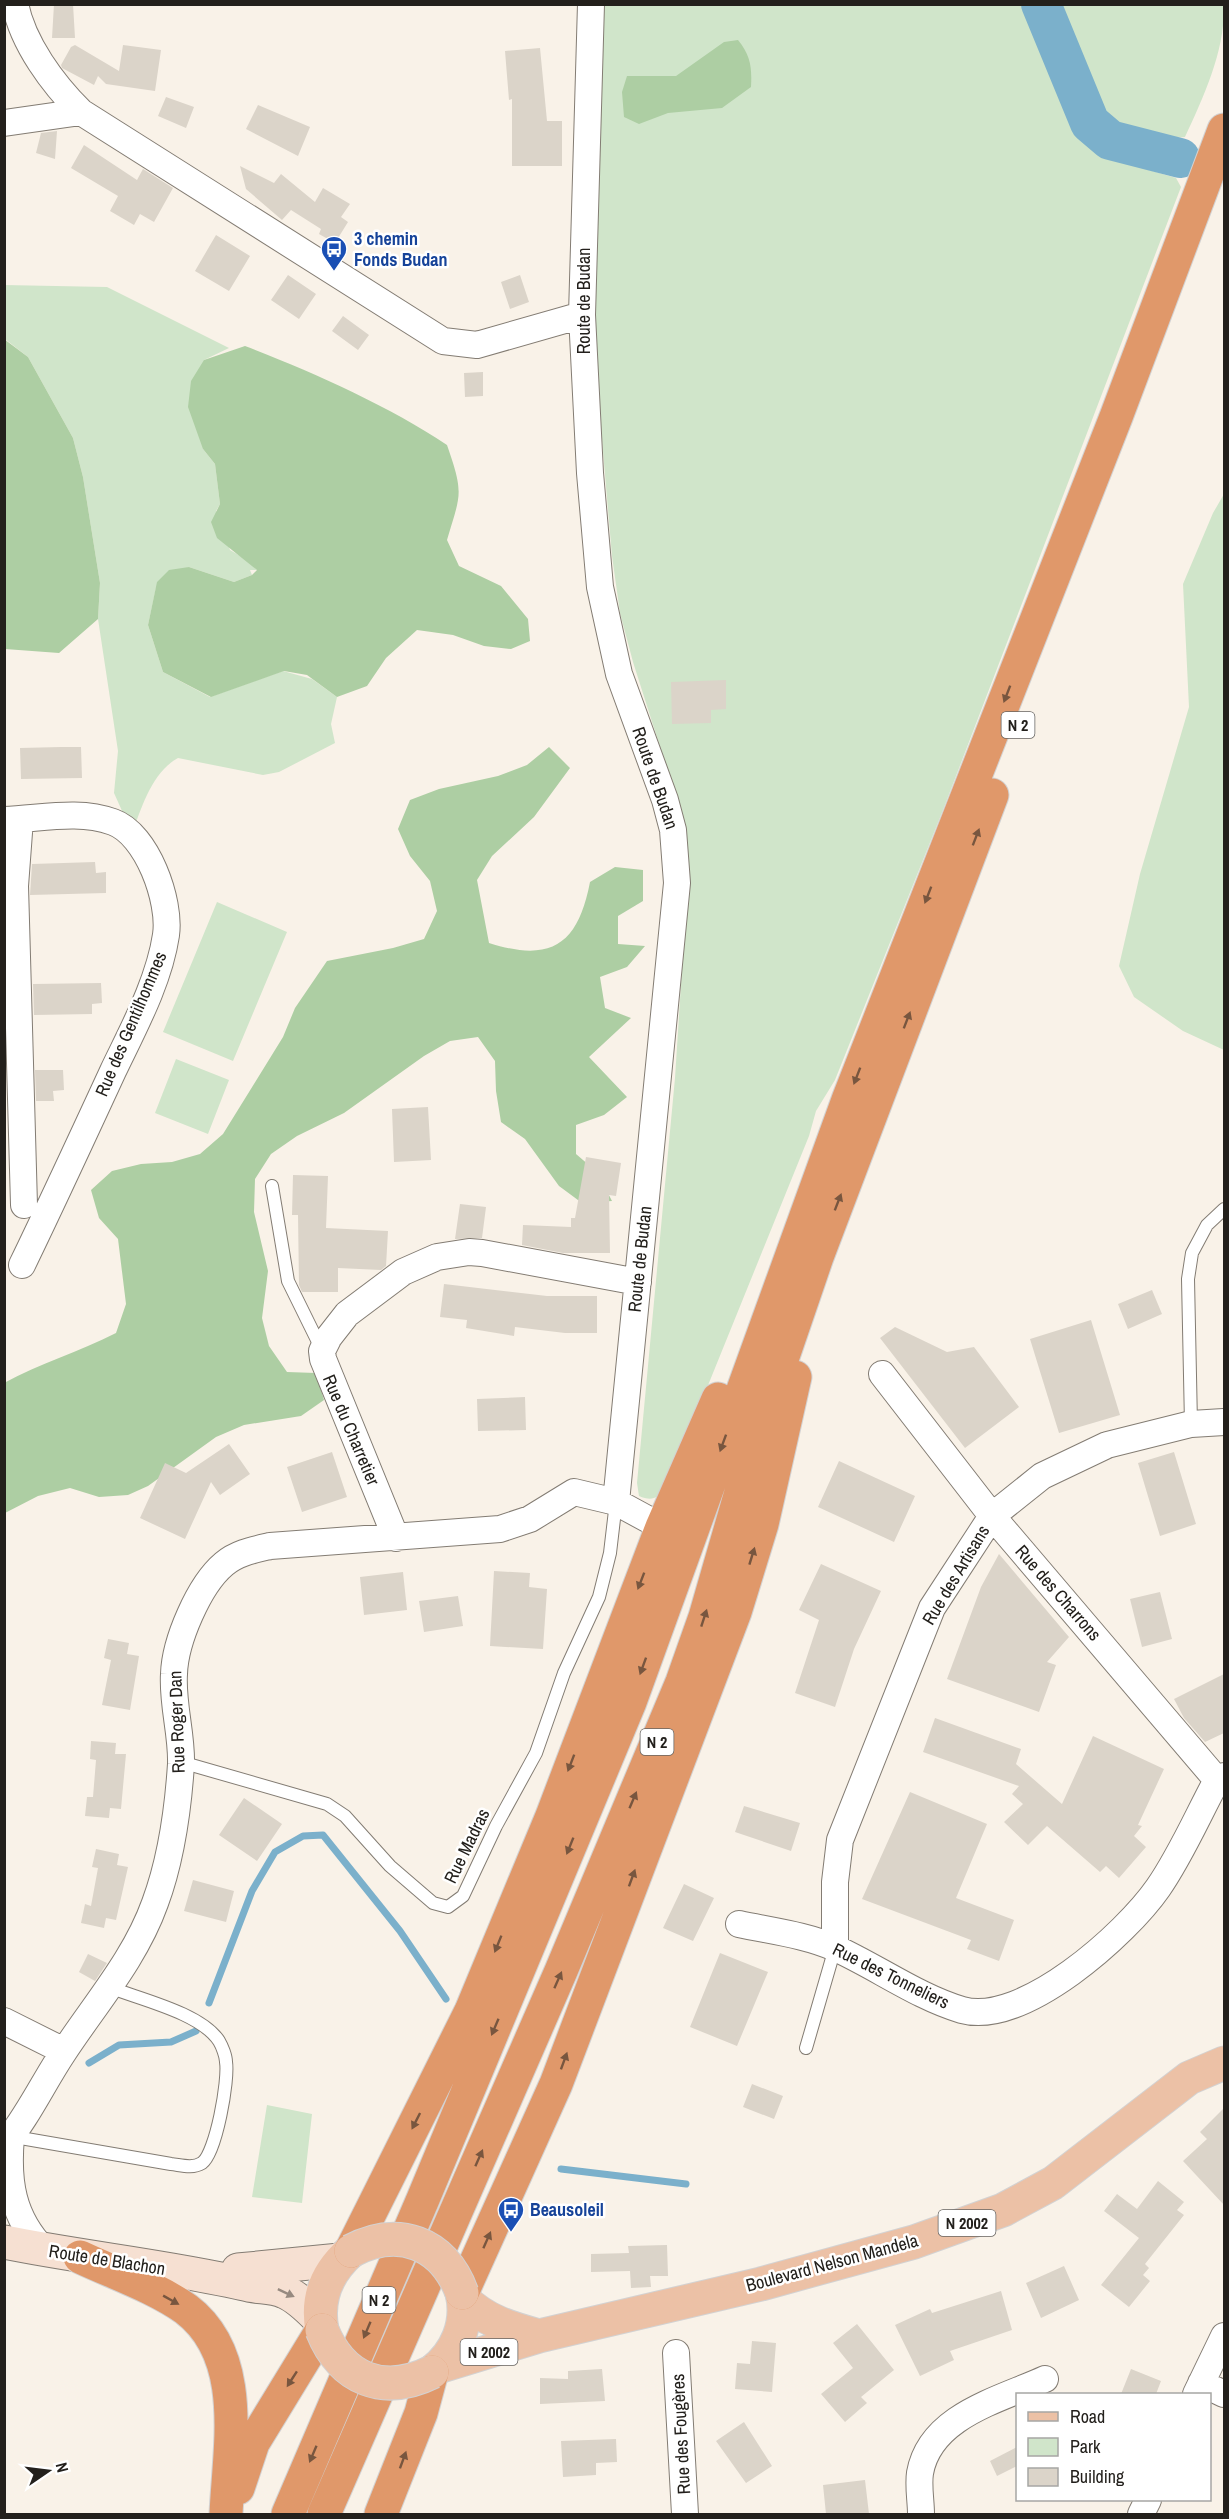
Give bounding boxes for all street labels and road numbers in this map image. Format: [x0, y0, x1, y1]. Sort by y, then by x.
street label: Route de Budan [571, 248, 596, 354]
road number: N 2 [1002, 712, 1034, 738]
street label: Route de Budan [626, 723, 685, 832]
street label: Rue des Gentilhommes [89, 948, 172, 1100]
street label: Route de Budan [621, 1205, 658, 1313]
street label: Rue du Charretier [317, 1371, 386, 1489]
street label: Rue des Artisans [916, 1520, 995, 1629]
street label: Rue des Charrons [1010, 1539, 1107, 1646]
street label: Rue Roger Dan [162, 1670, 191, 1774]
road number: N 2 [640, 1729, 674, 1755]
street label: Rue Madras [438, 1804, 495, 1887]
street label: Rue des Tonneliers [829, 1936, 954, 2015]
road number: N 2002 [938, 2210, 996, 2236]
street label: Boulevard Nelson Mandela [743, 2228, 921, 2298]
street label: Route de Blachon [47, 2238, 167, 2281]
road number: N 2 [362, 2287, 395, 2313]
road number: N 2002 [460, 2339, 518, 2365]
street label: Rue des Fougères [665, 2373, 696, 2495]

